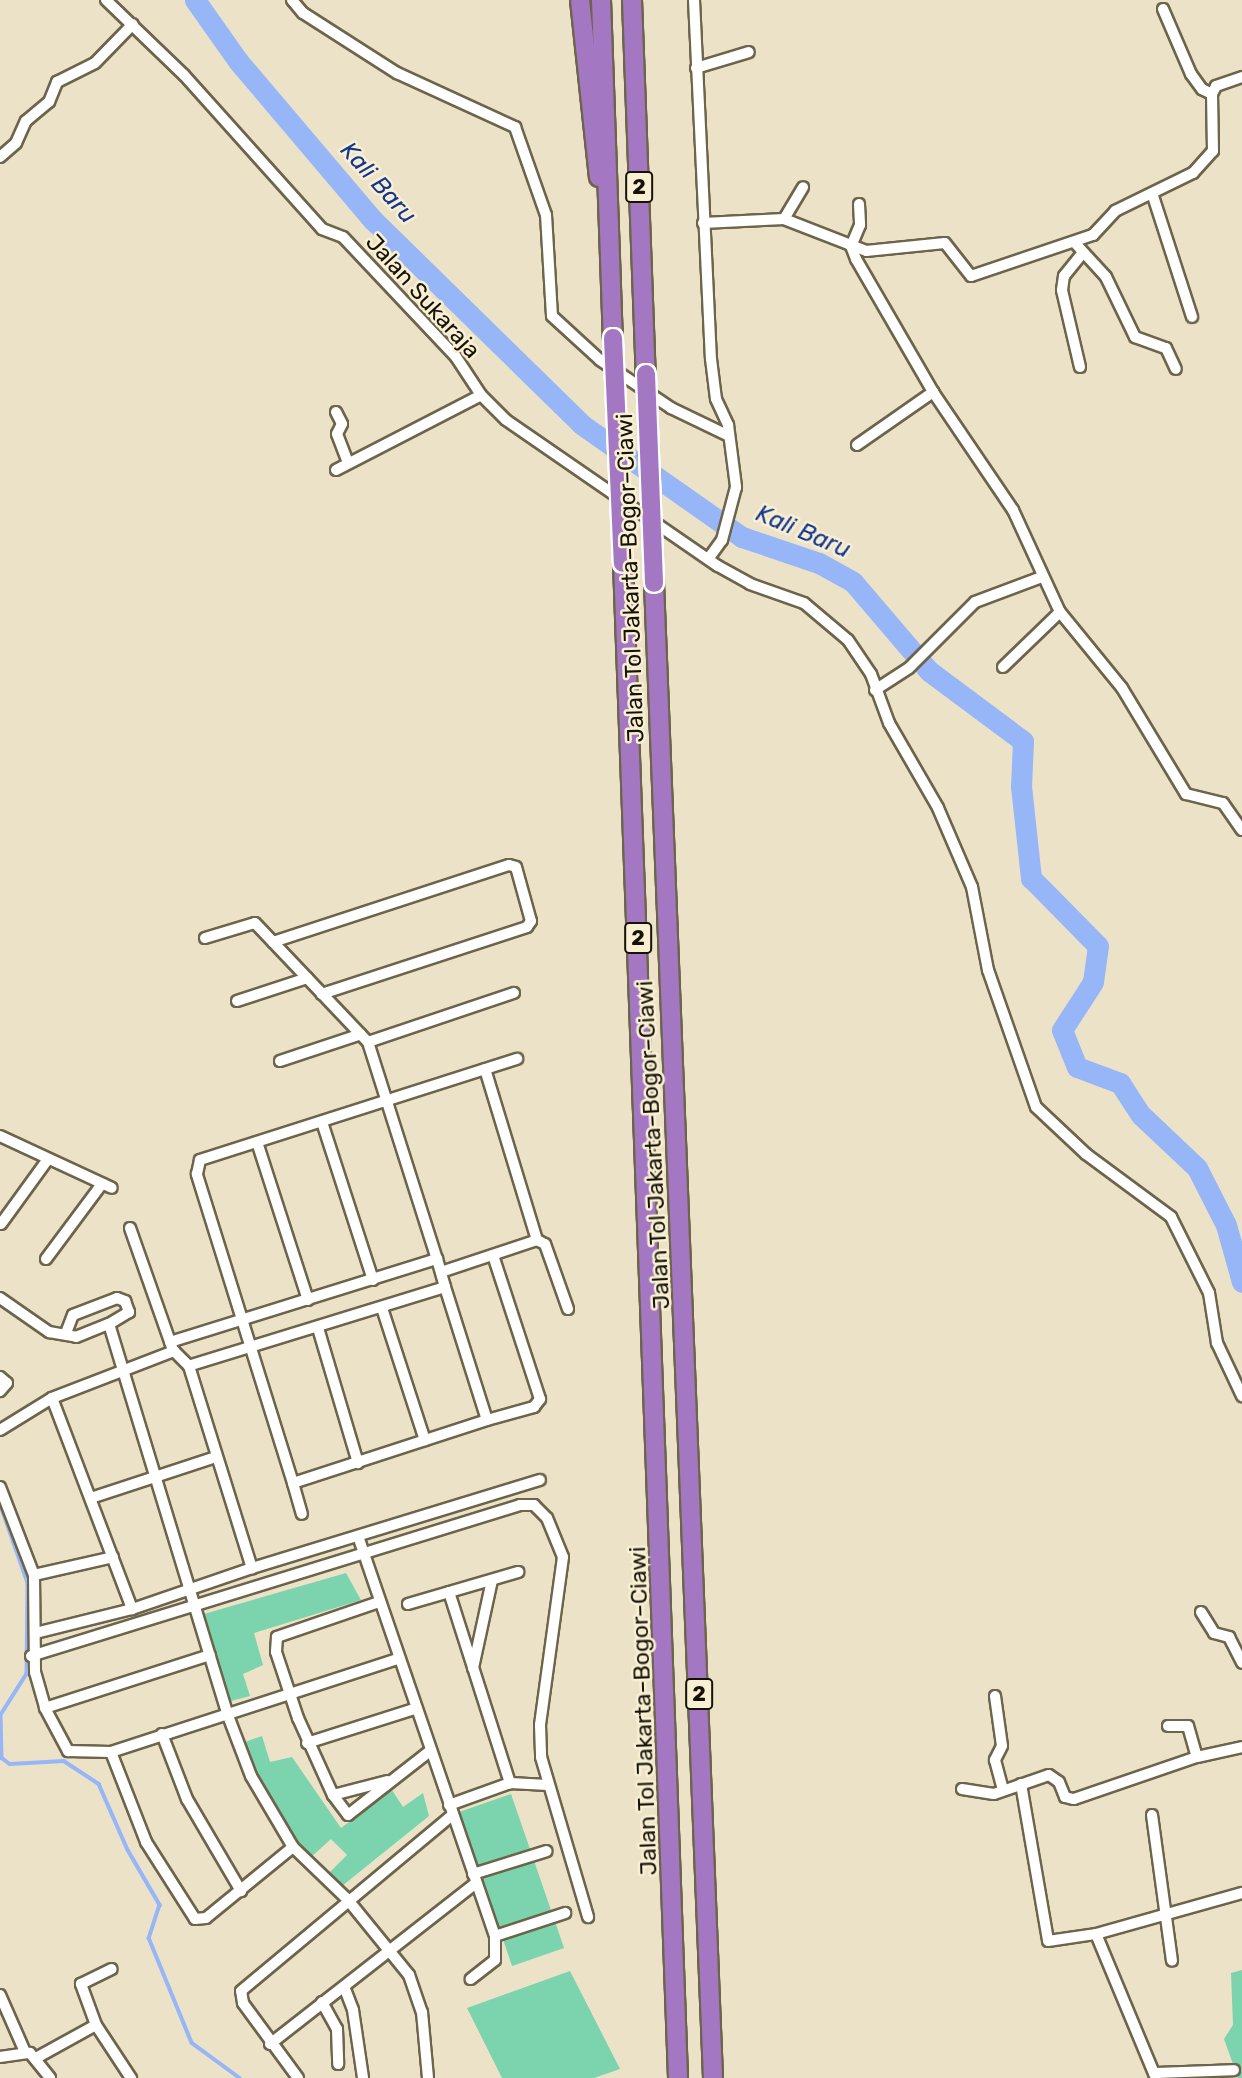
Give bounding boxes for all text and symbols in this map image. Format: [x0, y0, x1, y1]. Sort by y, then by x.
water label: Kali Baru [334, 136, 422, 230]
road number: 2 [625, 170, 653, 204]
street label: Jalan Sukaraja [360, 228, 486, 364]
street label: Jalan Tol Jakarta–Bogor–Ciawi [610, 413, 650, 743]
water label: Kali Baru [751, 499, 855, 565]
road number: 2 [624, 920, 652, 956]
street label: Jalan Tol Jakarta–Bogor–Ciawi [631, 980, 675, 1310]
street label: Jalan Tol Jakarta–Bogor–Ciawi [623, 1546, 663, 1876]
road number: 2 [685, 1676, 713, 1712]

